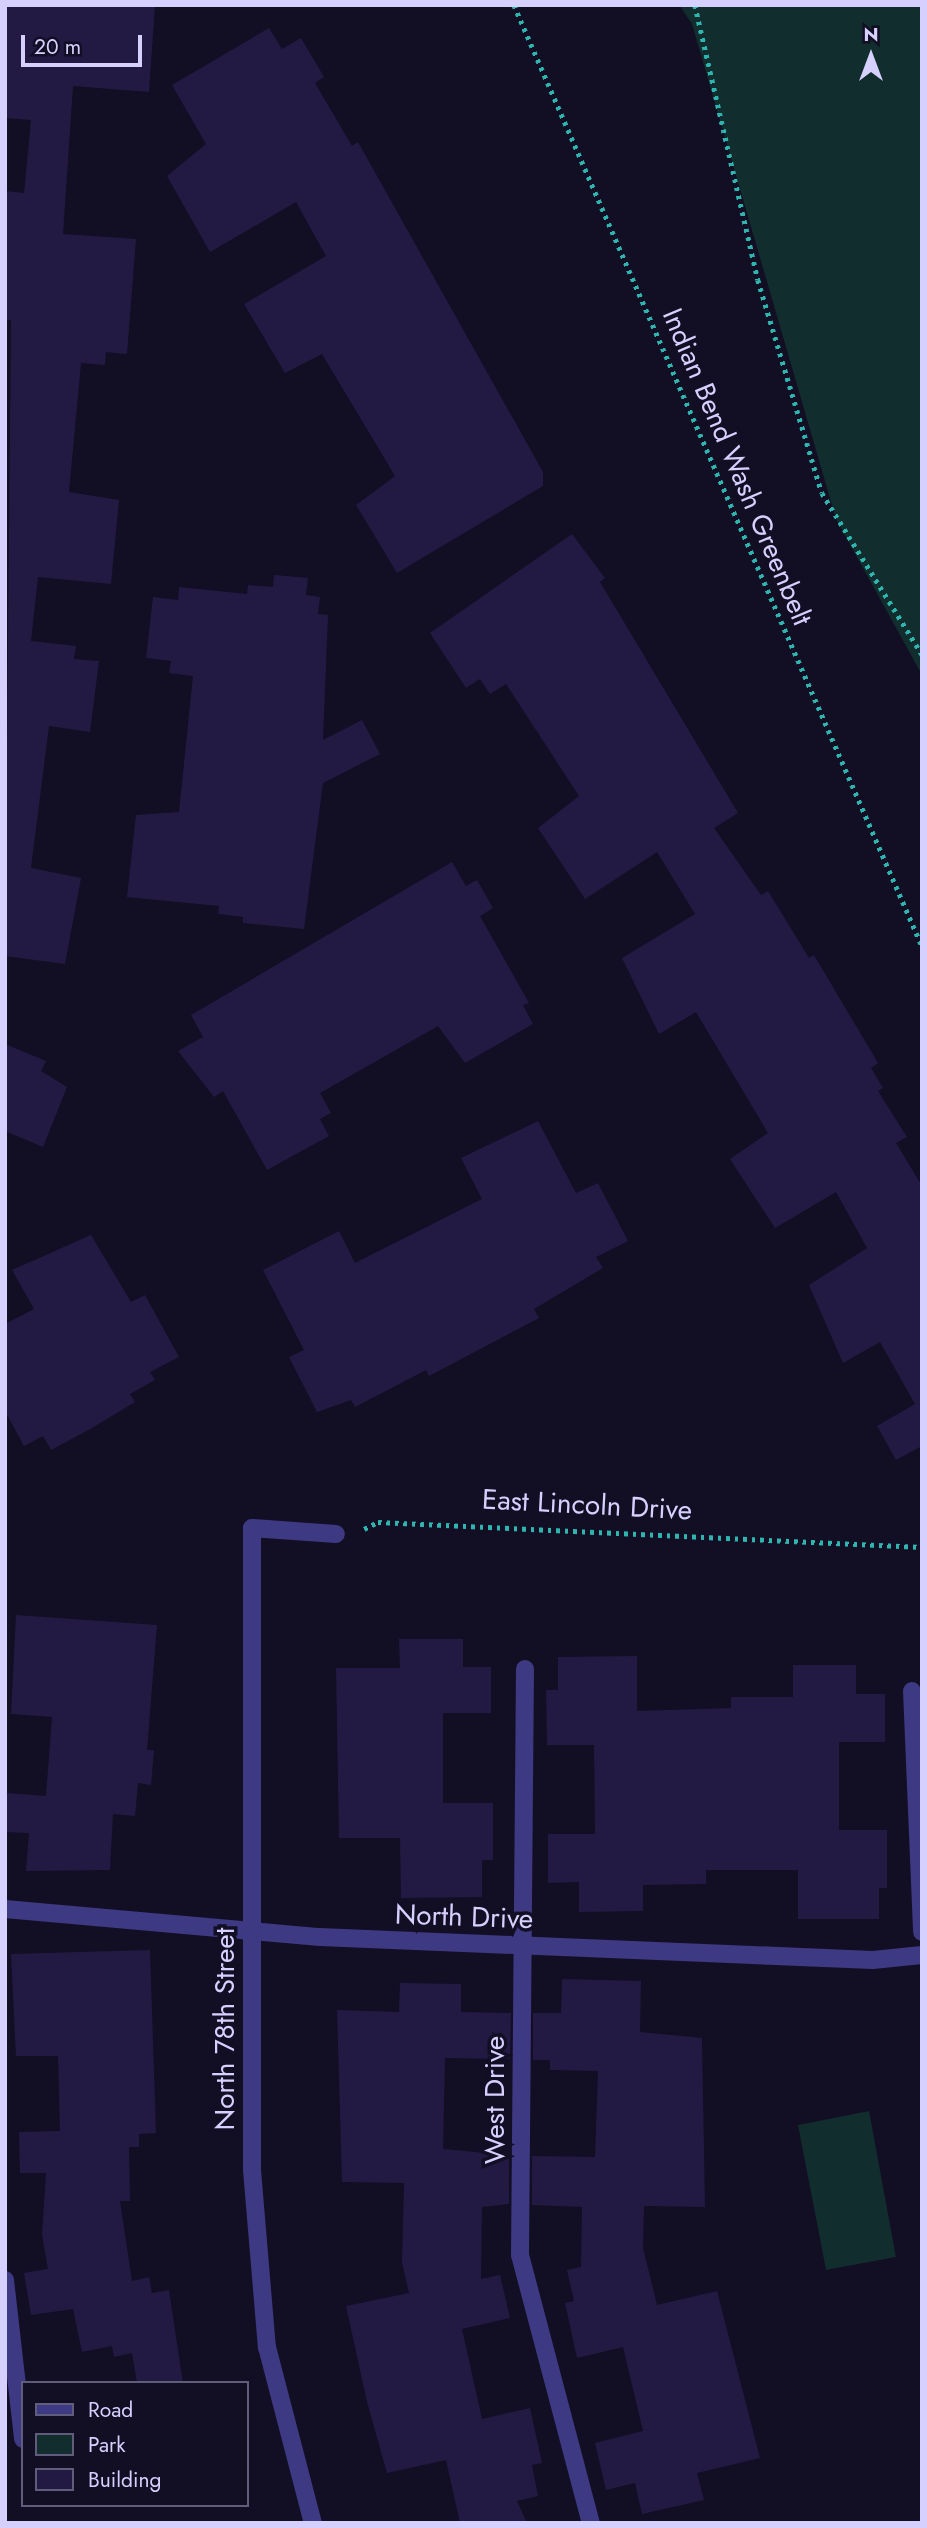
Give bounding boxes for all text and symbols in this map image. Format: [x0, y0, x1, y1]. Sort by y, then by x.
scale bar [24, 21, 145, 65]
north arrow [836, 21, 906, 91]
text: N [863, 21, 879, 48]
text: 20 m [34, 32, 81, 62]
street label: Indian Bend Wash Greenbelt [655, 303, 819, 631]
street label: East Lincoln Drive [481, 1483, 693, 1527]
street label: North Drive [394, 1898, 534, 1936]
street label: North 78th Street [208, 1927, 242, 2131]
street label: West Drive [478, 2036, 512, 2164]
legend [21, 2381, 248, 2507]
text: Road [88, 2395, 133, 2425]
text: Park [88, 2430, 125, 2460]
text: Building [88, 2465, 161, 2495]

